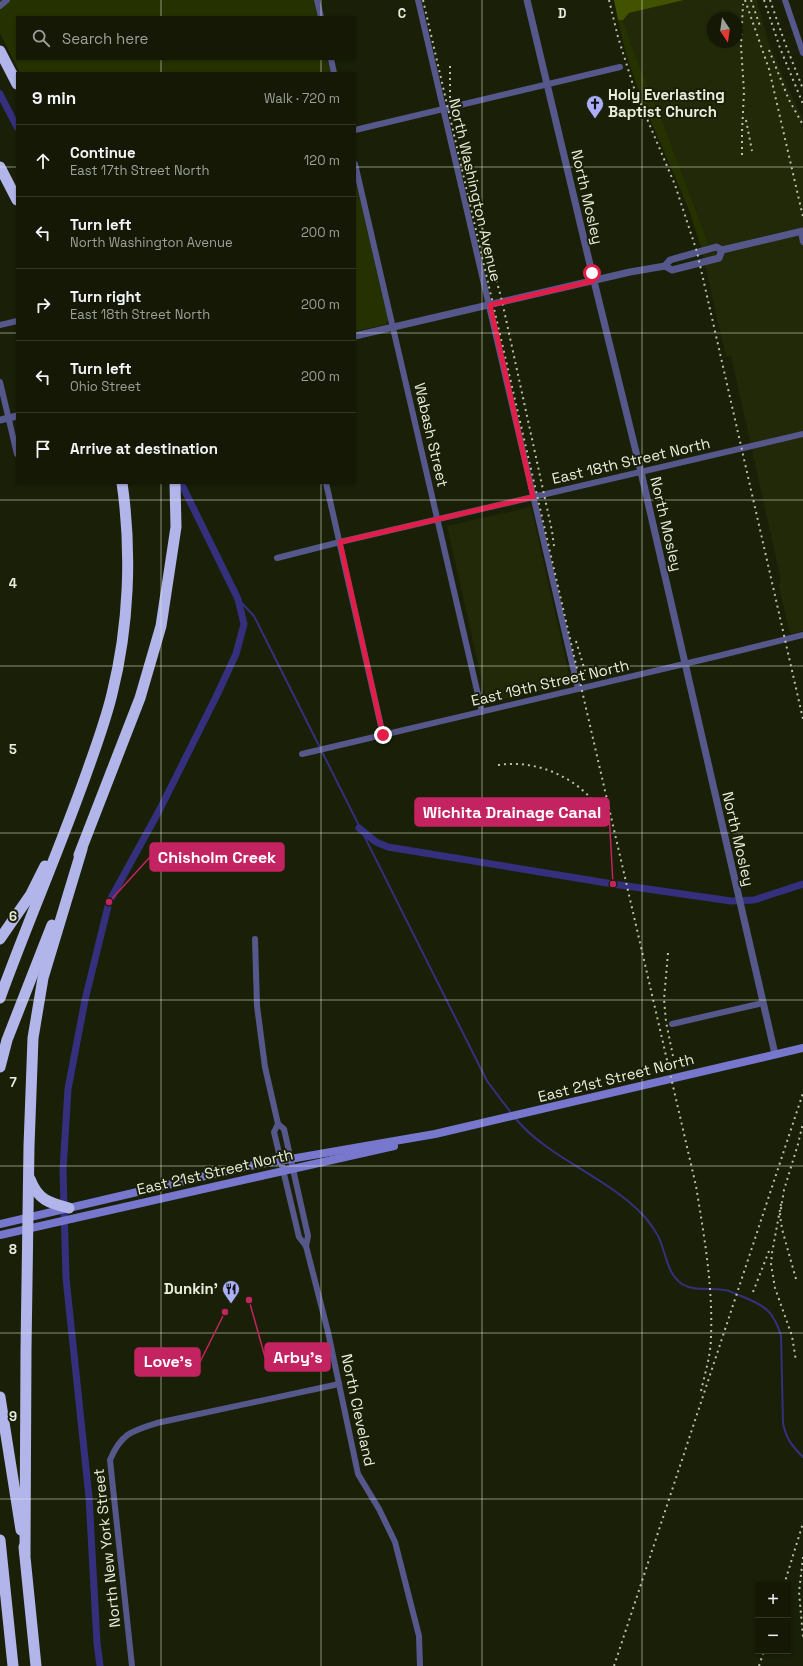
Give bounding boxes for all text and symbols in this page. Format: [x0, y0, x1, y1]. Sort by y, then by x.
text: C [398, 5, 406, 22]
text: D [558, 5, 567, 22]
north arrow [707, 12, 743, 48]
search box [16, 16, 356, 60]
icon: search [30, 27, 52, 49]
text: Search here [62, 29, 148, 48]
place label: Holy Everlasting Baptist Church [608, 85, 725, 121]
text: 9 min [32, 87, 76, 109]
text: Walk · 720 m [264, 90, 340, 107]
church icon: Holy Everlasting Baptist Church [585, 94, 605, 119]
street label: North Washington Avenue [445, 96, 506, 284]
text: Continue [70, 143, 136, 162]
street label: North Mosley [567, 148, 608, 246]
icon: ahead [32, 150, 54, 172]
text: 120 m [304, 152, 340, 169]
text: East 17th Street North [70, 162, 209, 179]
text: Turn left [70, 215, 132, 234]
icon: left [32, 222, 54, 244]
text: 200 m [301, 224, 340, 241]
text: North Washington Avenue [70, 234, 233, 251]
route start [583, 264, 601, 282]
text: Turn right [70, 287, 141, 306]
icon: right [32, 294, 54, 316]
text: 200 m [301, 296, 340, 313]
text: East 18th Street North [70, 306, 210, 323]
text: Turn left [70, 359, 132, 378]
icon: left [32, 366, 54, 388]
text: 200 m [301, 368, 340, 385]
text: Ohio Street [70, 378, 141, 395]
street label: Wabash Street [410, 381, 453, 489]
street label: East 18th Street North [550, 433, 712, 488]
icon: arrive [32, 438, 54, 460]
text: Arrive at destination [70, 439, 218, 458]
street label: North Mosley [646, 475, 687, 573]
text: 4 [9, 575, 17, 592]
street label: East 19th Street North [469, 655, 631, 710]
route end [374, 726, 392, 744]
text: 5 [9, 741, 17, 758]
street label: North Mosley [718, 790, 759, 888]
callout: Wichita Drainage Canal [415, 798, 609, 826]
text: Wichita Drainage Canal [423, 802, 601, 823]
callout: Chisholm Creek [150, 843, 284, 871]
text: Chisholm Creek [158, 847, 276, 868]
text: 6 [9, 908, 17, 925]
street label: East 21st Street North [536, 1049, 696, 1106]
text: 7 [9, 1074, 17, 1091]
street label: East 21st Street North [135, 1144, 295, 1199]
text: 8 [9, 1241, 17, 1258]
place label: Dunkin' [164, 1279, 218, 1298]
restaurant icon: Dunkin' [221, 1279, 241, 1304]
callout: Arby's [265, 1343, 330, 1371]
text: Arby's [273, 1347, 323, 1368]
callout: Love's [135, 1348, 200, 1376]
text: Love's [144, 1351, 192, 1372]
street label: North Cleveland [337, 1352, 380, 1468]
text: 9 [9, 1408, 17, 1425]
street label: North New York Street [89, 1468, 124, 1628]
map controls [755, 1582, 791, 1654]
button: + [755, 1582, 791, 1618]
button: − [755, 1618, 791, 1654]

